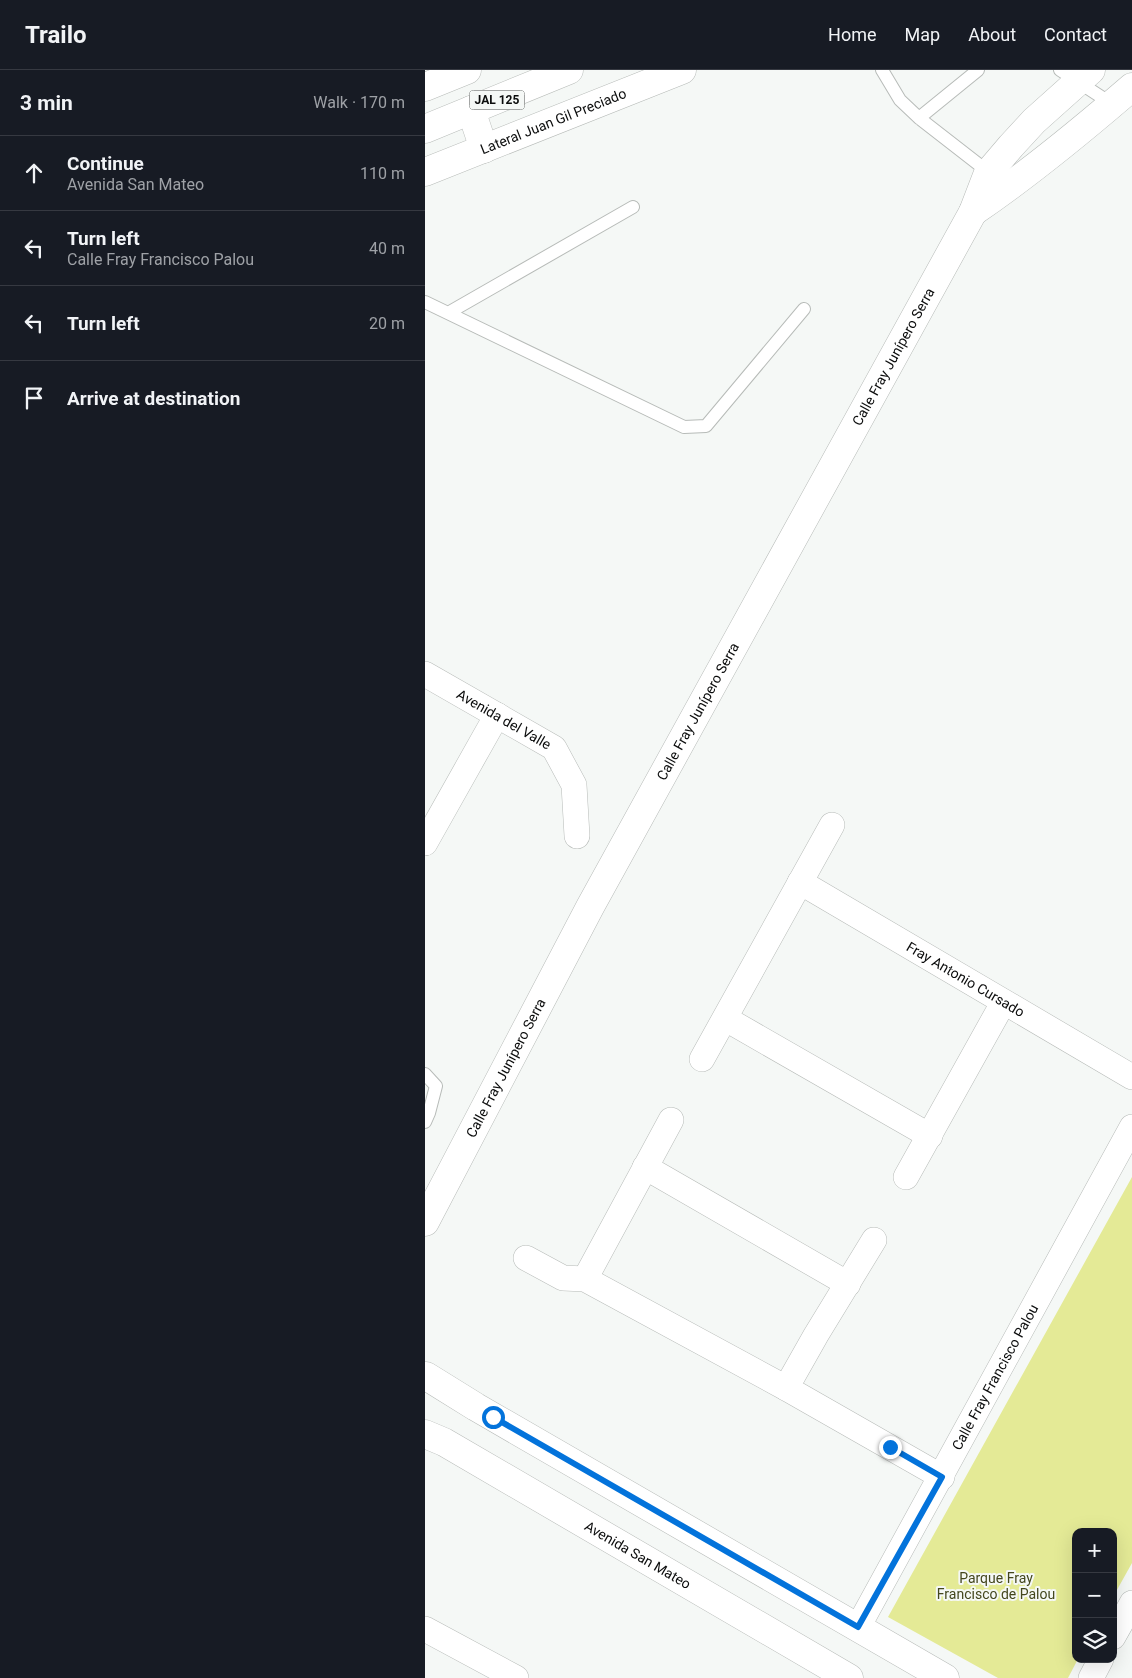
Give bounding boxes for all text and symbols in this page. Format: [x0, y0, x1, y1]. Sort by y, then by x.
text: Trailo [25, 21, 87, 49]
text: Home [828, 24, 877, 45]
text: Map [905, 24, 940, 45]
text: About [968, 24, 1016, 45]
text: Contact [1044, 24, 1107, 45]
street label: Lateral Juan Gil Preciado [478, 85, 628, 157]
road number: JAL 125 [469, 90, 525, 110]
text: 3 min [20, 91, 73, 115]
text: Walk · 170 m [313, 93, 405, 112]
text: Continue [67, 152, 144, 175]
icon: ahead [20, 159, 48, 187]
text: 110 m [360, 164, 405, 183]
text: Avenida San Mateo [67, 175, 204, 194]
text: Turn left [67, 227, 140, 250]
icon: left [20, 234, 48, 262]
text: 40 m [369, 239, 405, 258]
text: Calle Fray Francisco Palou [67, 250, 254, 269]
street label: Calle Fray Junípero Serra [849, 285, 938, 428]
icon: left [20, 309, 48, 337]
text: Turn left [67, 312, 140, 335]
text: 20 m [369, 314, 405, 333]
icon: arrive [20, 384, 48, 412]
text: Arrive at destination [67, 387, 240, 410]
street label: Calle Fray Junípero Serra [653, 640, 742, 783]
street label: Avenida del Valle [454, 686, 554, 753]
street label: Fray Antonio Cursado [904, 938, 1027, 1020]
street label: Calle Fray Junípero Serra [463, 996, 549, 1140]
street label: Calle Fray Francisco Palou [949, 1301, 1041, 1453]
route start [482, 1406, 505, 1429]
route end [879, 1436, 902, 1459]
street label: Avenida San Mateo [582, 1518, 694, 1592]
map controls [1072, 1528, 1117, 1663]
button: + [1072, 1528, 1117, 1573]
park label: Parque Fray Francisco de Palou [937, 1570, 1055, 1602]
button: − [1072, 1573, 1117, 1618]
button: layers [1072, 1618, 1117, 1663]

